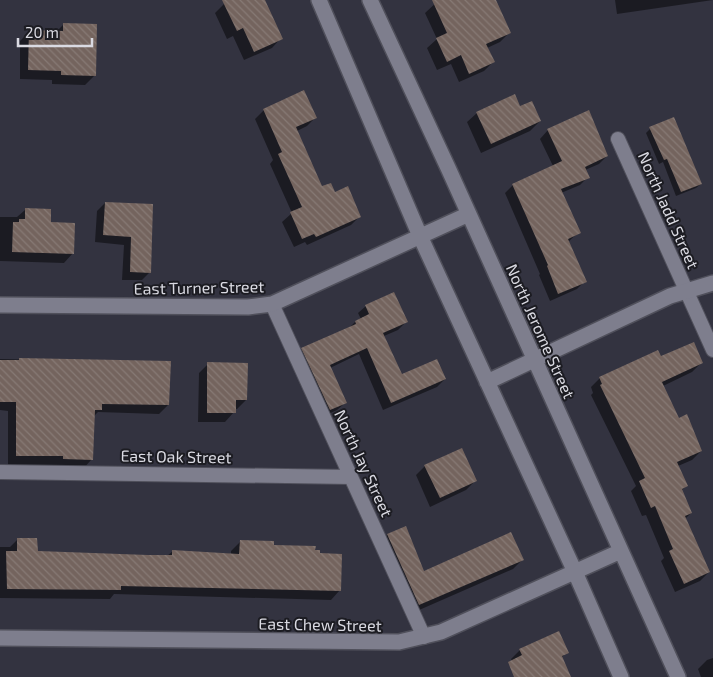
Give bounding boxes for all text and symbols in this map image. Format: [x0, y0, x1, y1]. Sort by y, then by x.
scale bar [18, 15, 91, 47]
text: 20 m [25, 23, 59, 41]
street label: North Jadd Street [635, 149, 703, 271]
street label: North Jerome Street [503, 261, 579, 401]
street label: East Turner Street [134, 276, 264, 298]
street label: North Jay Street [331, 407, 397, 519]
street label: East Oak Street [120, 446, 232, 466]
street label: East Chew Street [258, 613, 382, 635]

